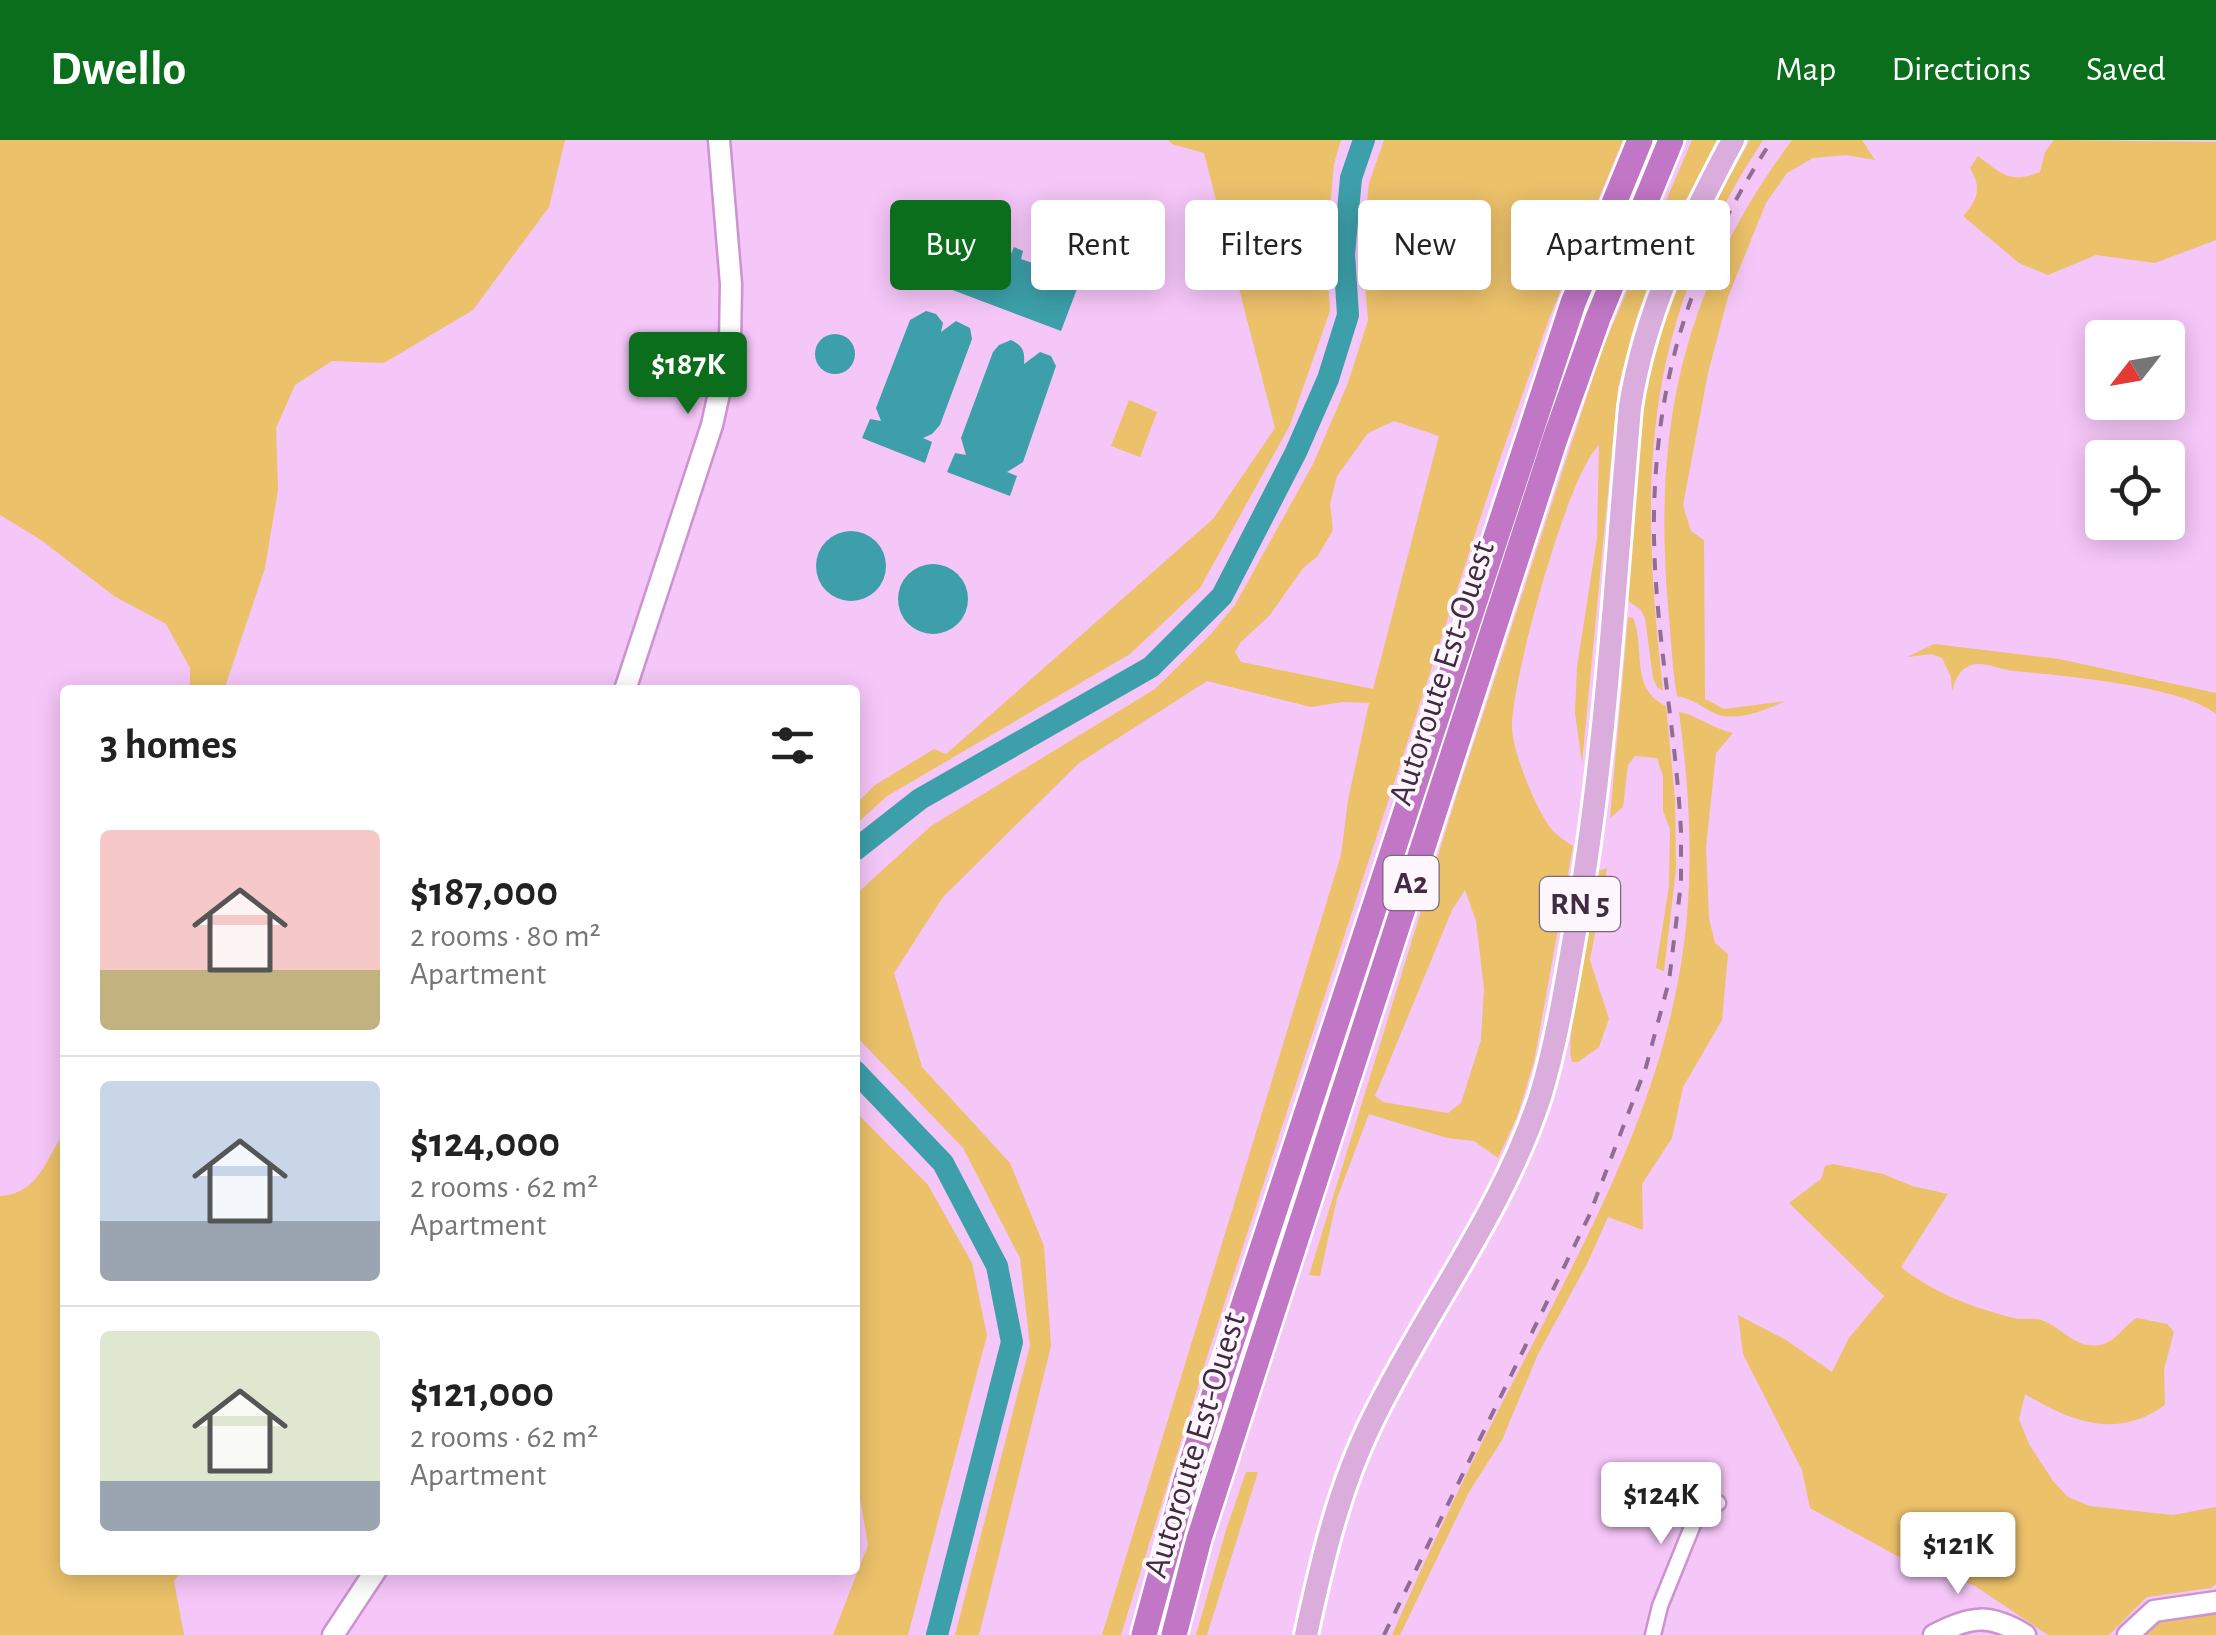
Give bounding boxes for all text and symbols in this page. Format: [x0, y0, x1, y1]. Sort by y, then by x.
text: Dwello [50, 46, 186, 94]
text: Map [1775, 52, 1836, 87]
text: Directions [1891, 52, 2031, 87]
text: Saved [2086, 52, 2166, 87]
chip: Buy [890, 200, 1011, 290]
chip: Rent [1031, 200, 1165, 290]
chip: Filters [1185, 200, 1338, 290]
chip: New [1358, 200, 1491, 290]
chip: Apartment [1511, 200, 1730, 290]
north arrow [2085, 320, 2185, 420]
map controls [2085, 320, 2185, 540]
pin: $187K [618, 332, 758, 417]
text: $187K [651, 348, 725, 380]
button: locate [2085, 440, 2185, 540]
street label: Autoroute Est-Ouest [1383, 537, 1501, 809]
icon: filters [765, 718, 820, 773]
text: 3 homes [100, 724, 237, 766]
road number: A2 [1384, 856, 1438, 910]
icon: home [180, 870, 300, 990]
text: $187,000 [410, 871, 558, 913]
road number: RN 5 [1540, 877, 1620, 931]
text: 2 rooms · 80 m² [410, 920, 601, 952]
text: Apartment [410, 958, 546, 990]
icon: home [180, 1121, 300, 1241]
text: $124,000 [410, 1122, 560, 1164]
text: 2 rooms · 62 m² [410, 1171, 598, 1203]
text: Apartment [410, 1209, 546, 1241]
street label: Autoroute Est-Ouest [1138, 1308, 1252, 1582]
icon: home [180, 1371, 300, 1491]
text: $121,000 [410, 1372, 554, 1414]
text: 2 rooms · 62 m² [410, 1421, 598, 1453]
text: Apartment [410, 1459, 546, 1491]
pin: $124K [1591, 1462, 1731, 1547]
text: $124K [1623, 1478, 1699, 1510]
pin: $121K [1888, 1512, 2028, 1597]
text: $121K [1922, 1528, 1994, 1560]

